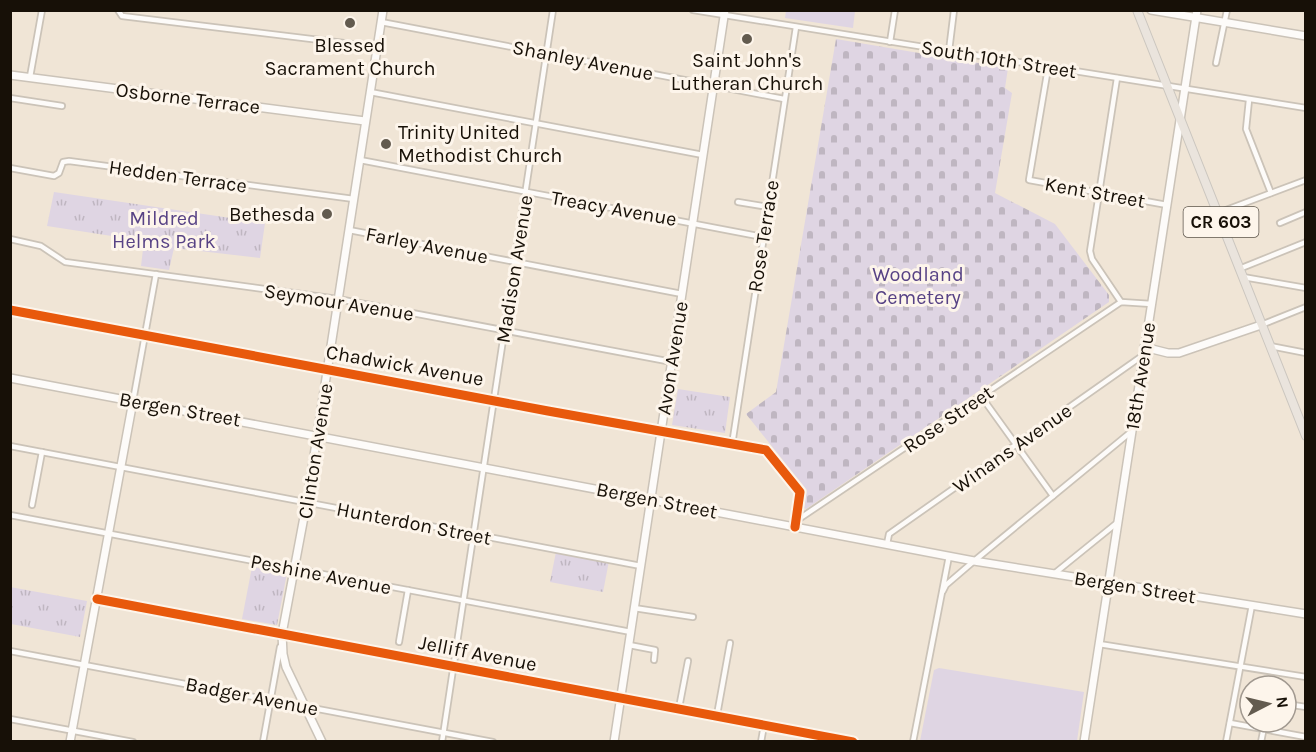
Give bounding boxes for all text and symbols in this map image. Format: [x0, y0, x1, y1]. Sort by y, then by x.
marker: Blessed Sacrament Church [343, 16, 357, 30]
marker: Saint John's Lutheran Church [740, 32, 754, 46]
place label: Blessed Sacrament Church [264, 34, 436, 80]
street label: Shanley Avenue [511, 36, 655, 85]
street label: South 10th Street [919, 36, 1079, 83]
place label: Saint John's Lutheran Church [671, 49, 823, 95]
street label: Osborne Terrace [114, 78, 261, 119]
place label: Trinity United Methodist Church [398, 121, 562, 167]
marker: Trinity United Methodist Church [379, 137, 393, 151]
street label: Hedden Terrace [107, 155, 248, 198]
street label: Kent Street [1043, 172, 1147, 213]
street label: Rose Terrace [743, 178, 784, 294]
street label: Treacy Avenue [549, 186, 679, 231]
street label: Madison Avenue [491, 193, 538, 345]
place label: Bethesda [229, 203, 315, 226]
park label: Mildred Helms Park [112, 207, 216, 253]
marker: Bethesda [320, 207, 334, 221]
road number: CR 603 [1184, 207, 1258, 237]
street label: Farley Avenue [364, 222, 490, 269]
park label: Woodland Cemetery [872, 263, 964, 309]
street label: Seymour Avenue [262, 279, 415, 326]
street label: Avon Avenue [652, 300, 693, 417]
street label: 18th Avenue [1121, 320, 1160, 432]
street label: Chadwick Avenue [324, 340, 486, 391]
street label: Rose Street [899, 381, 998, 458]
street label: Clinton Avenue [293, 382, 338, 521]
street label: Bergen Street [117, 387, 243, 432]
street label: Winans Avenue [948, 399, 1076, 498]
street label: Bergen Street [594, 477, 720, 524]
street label: Hunterdon Street [335, 497, 494, 550]
street label: Peshine Avenue [249, 550, 393, 599]
street label: Bergen Street [1072, 567, 1198, 609]
street label: Jelliff Avenue [417, 631, 539, 676]
street label: Badger Avenue [184, 672, 320, 721]
north arrow [1238, 674, 1298, 734]
text: N [1272, 695, 1293, 709]

